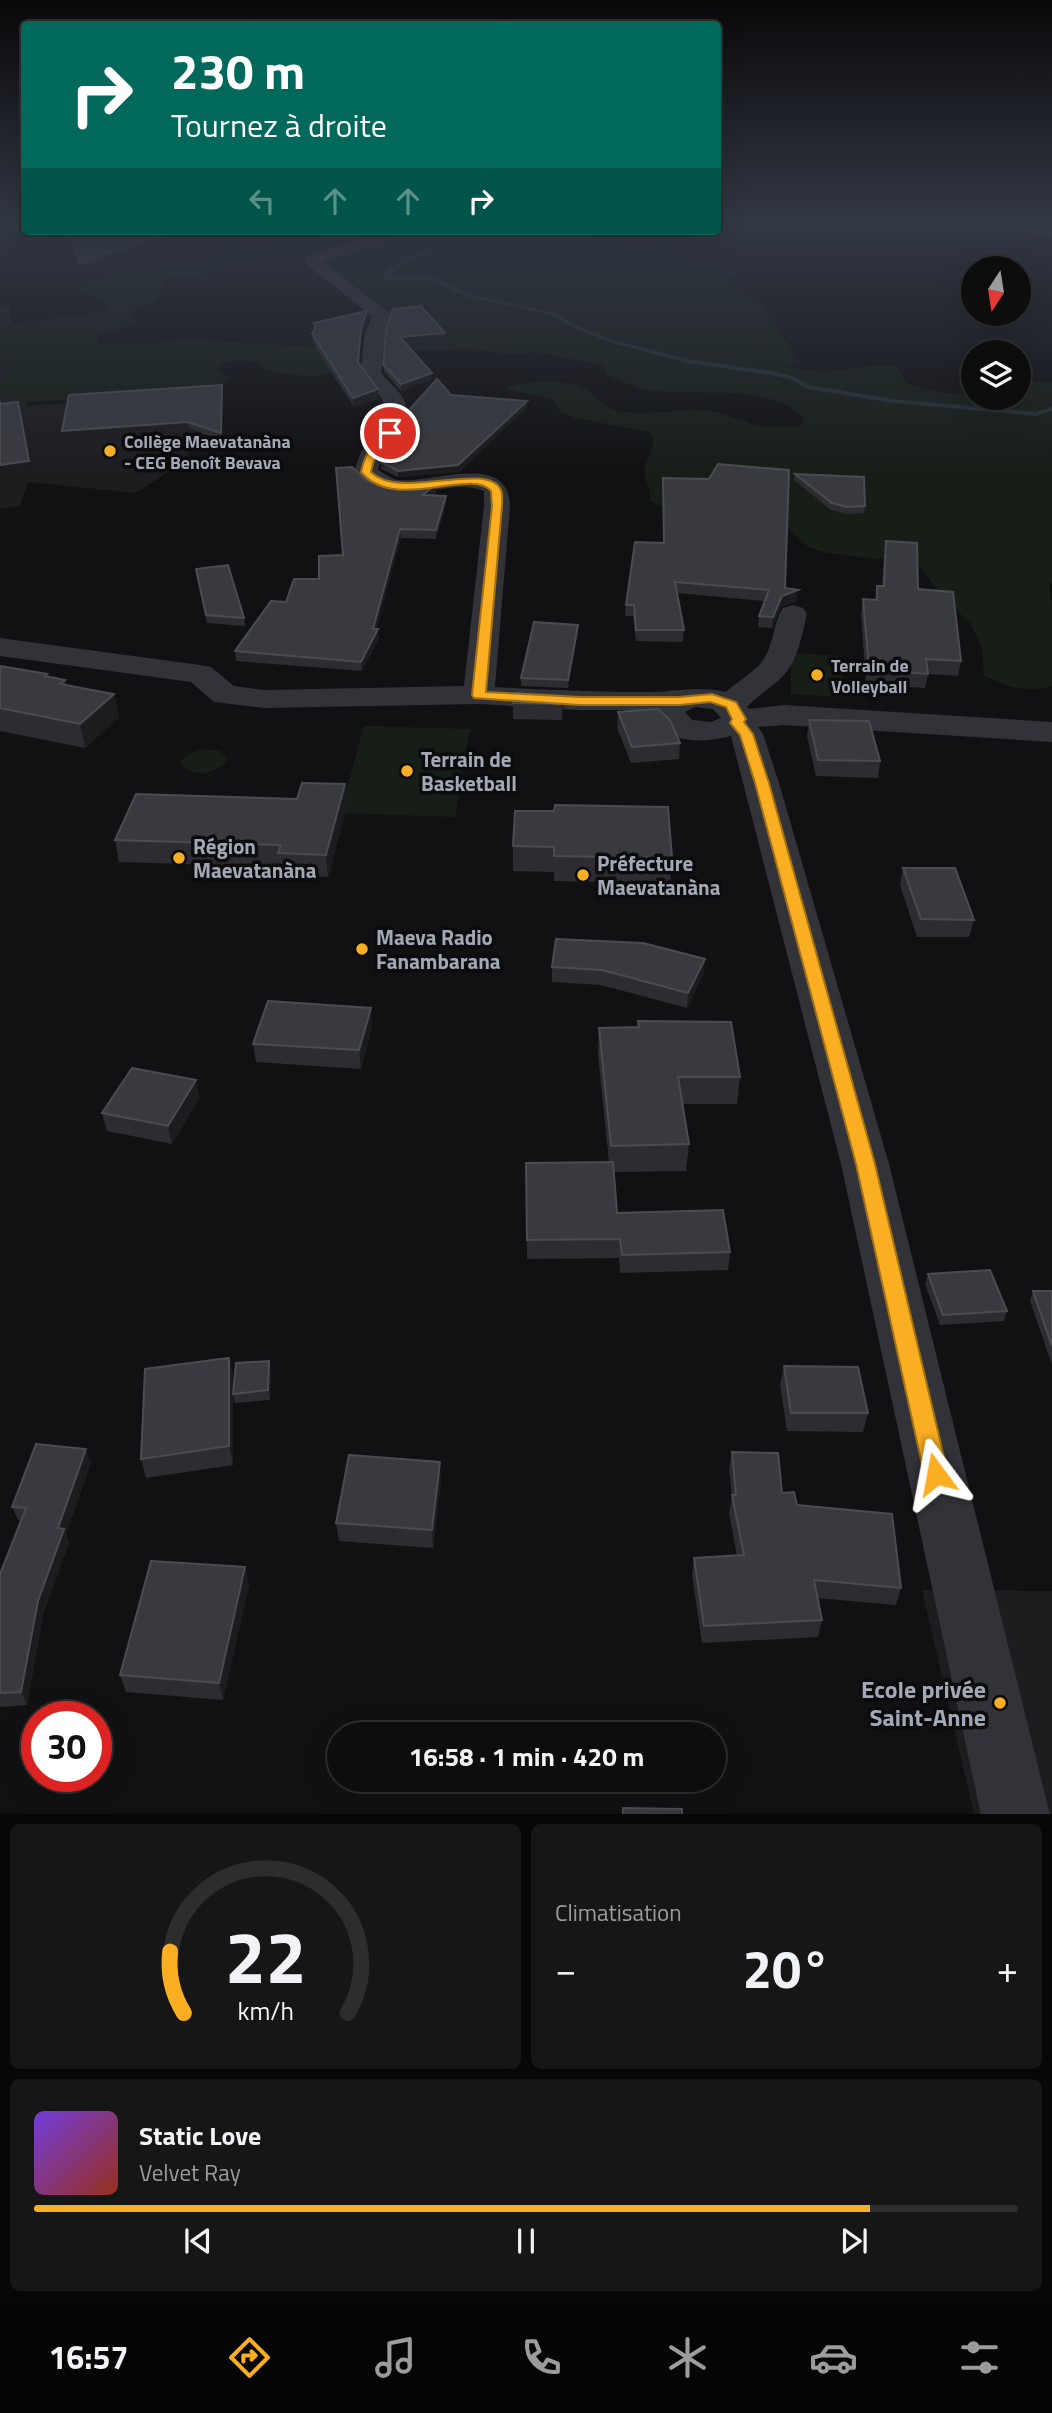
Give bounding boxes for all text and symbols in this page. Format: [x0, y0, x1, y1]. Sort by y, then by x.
text: 230 m [171, 33, 305, 108]
icon: right [56, 49, 147, 140]
text: Tournez à droite [171, 101, 387, 149]
icon: left [243, 182, 281, 220]
icon: ahead [316, 182, 354, 220]
icon: ahead [389, 182, 427, 220]
icon: right [462, 182, 500, 220]
north arrow [961, 256, 1031, 326]
map controls [961, 256, 1031, 410]
button: layers [961, 340, 1031, 410]
pin [360, 403, 420, 463]
icon: arrive [371, 414, 409, 452]
place label: Collège Maevatanàna - CEG Benoît Bevava [124, 428, 291, 476]
marker: Collège Maevatanàna - CEG Benoît Bevava [102, 443, 118, 459]
place label: Terrain de Volleyball [831, 652, 909, 700]
marker: Terrain de Volleyball [809, 667, 825, 683]
place label: Terrain de Basketball [421, 743, 517, 799]
marker: Terrain de Basketball [399, 763, 415, 779]
place label: Région Maevatanàna [193, 830, 317, 886]
place label: Préfecture Maevatanàna [597, 847, 721, 903]
marker: Région Maevatanàna [171, 850, 187, 866]
marker: Préfecture Maevatanàna [575, 867, 591, 883]
place label: Maeva Radio Fanambarana [376, 921, 501, 977]
marker: Maeva Radio Fanambarana [354, 941, 370, 957]
position arrow [899, 1437, 973, 1511]
place label: Ecole privée Saint-Anne [861, 1671, 986, 1735]
marker: Ecole privée Saint-Anne [992, 1695, 1008, 1711]
speed limit sign: 30 [21, 1701, 112, 1792]
text: 16:58 · 1 min · 420 m [409, 1737, 644, 1776]
text: Climatisation [555, 1895, 682, 1930]
text: 22 [225, 1901, 306, 2011]
text: 20° [743, 1929, 830, 2008]
text: − [555, 1940, 576, 1998]
text: + [997, 1940, 1018, 1998]
text: km/h [237, 1991, 294, 2029]
text: Static Love [139, 2116, 261, 2155]
text: Velvet Ray [139, 2155, 241, 2190]
icon: previous [179, 2222, 217, 2260]
icon: pause [507, 2222, 545, 2260]
icon: next [835, 2222, 873, 2260]
text: 16:57 [48, 2333, 128, 2381]
icon: directions [225, 2333, 274, 2382]
icon: music [371, 2333, 420, 2382]
icon: phone [517, 2333, 566, 2382]
icon: climate [663, 2333, 712, 2382]
icon: car [809, 2333, 858, 2382]
icon: filters [955, 2333, 1004, 2382]

